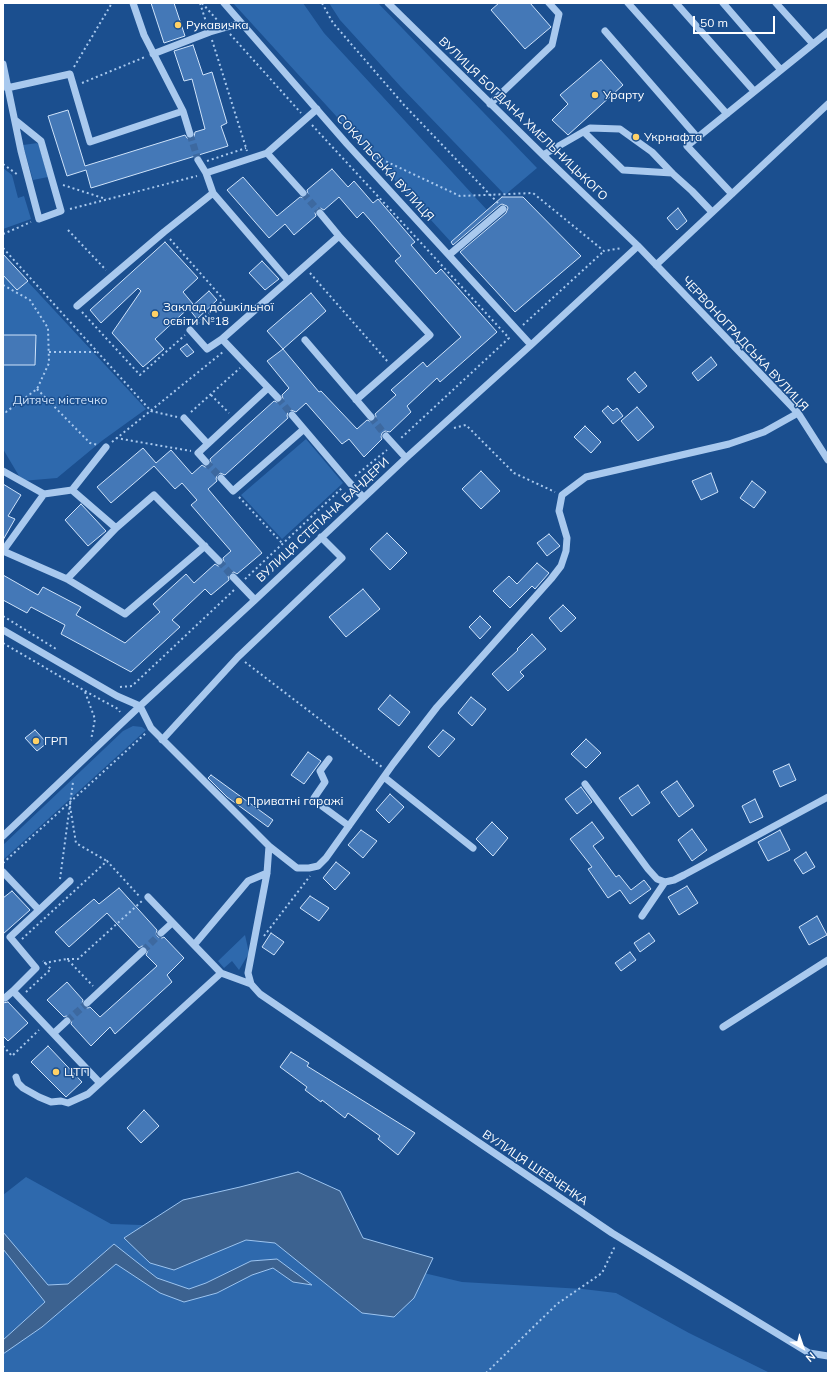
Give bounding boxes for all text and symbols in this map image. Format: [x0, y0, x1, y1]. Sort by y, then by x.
scale bar [695, 8, 777, 34]
text: 50 m [700, 15, 728, 30]
place label: Рукавичка [186, 18, 248, 32]
marker: Рукавичка [173, 20, 183, 30]
street label: ВУЛИЦЯ БОГДАНА ХМЕЛЬНИЦЬКОГО [435, 34, 611, 204]
place label: Урарту [603, 88, 644, 102]
marker: Урарту [590, 90, 600, 100]
street label: СОКАЛЬСЬКА ВУЛИЦЯ [333, 112, 437, 224]
place label: Укрнафта [644, 130, 702, 144]
marker: Укрнафта [631, 132, 641, 142]
street label: ЧЕРВОНОГРАДСЬКА ВУЛИЦЯ [679, 274, 811, 414]
place label: Заклад дошкільної освіти №18 [163, 300, 274, 328]
marker: Заклад дошкільної освіти №18 [150, 309, 160, 319]
park label: Дитяче містечко [13, 393, 107, 407]
street label: ВУЛИЦЯ СТЕПАНА БАНДЕРИ [254, 455, 392, 585]
place label: ГРП [44, 734, 68, 748]
marker: ГРП [31, 736, 41, 746]
place label: Приватні гаражі [247, 794, 343, 808]
marker: Приватні гаражі [234, 796, 244, 806]
place label: ЦТП [64, 1065, 90, 1079]
marker: ЦТП [51, 1067, 61, 1077]
street label: ВУЛИЦЯ ШЕВЧЕНКА [480, 1127, 590, 1209]
north arrow [783, 1328, 823, 1368]
text: N [803, 1349, 818, 1365]

